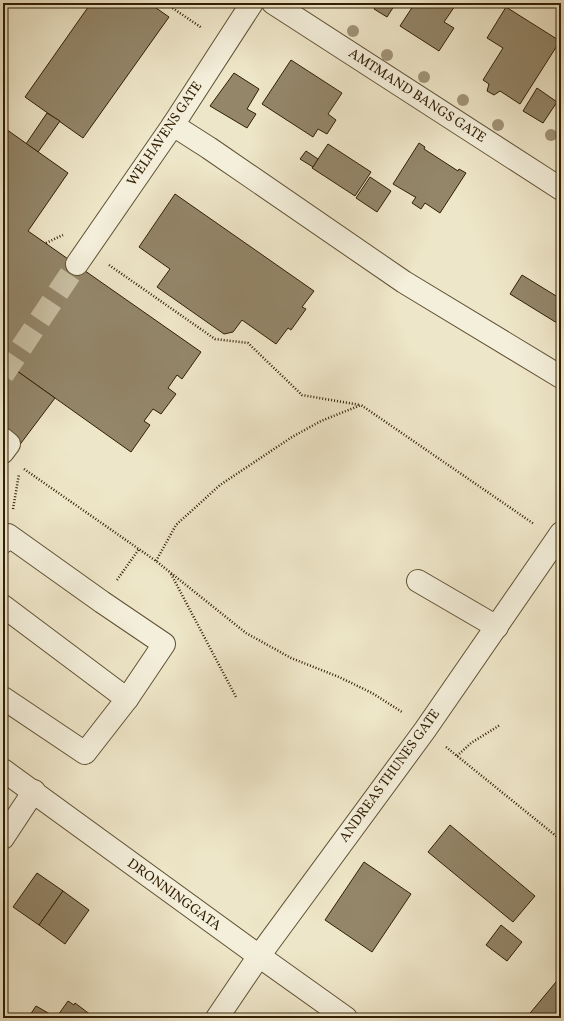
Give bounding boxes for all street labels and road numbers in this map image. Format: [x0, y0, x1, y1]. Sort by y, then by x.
street label: AMTMAND BANGS GATE [345, 44, 489, 148]
street label: WELHAVENS GATE [123, 78, 207, 190]
street label: ANDREAS THUNES GATE [335, 706, 445, 846]
street label: DRONNINGGATA [123, 854, 225, 936]

